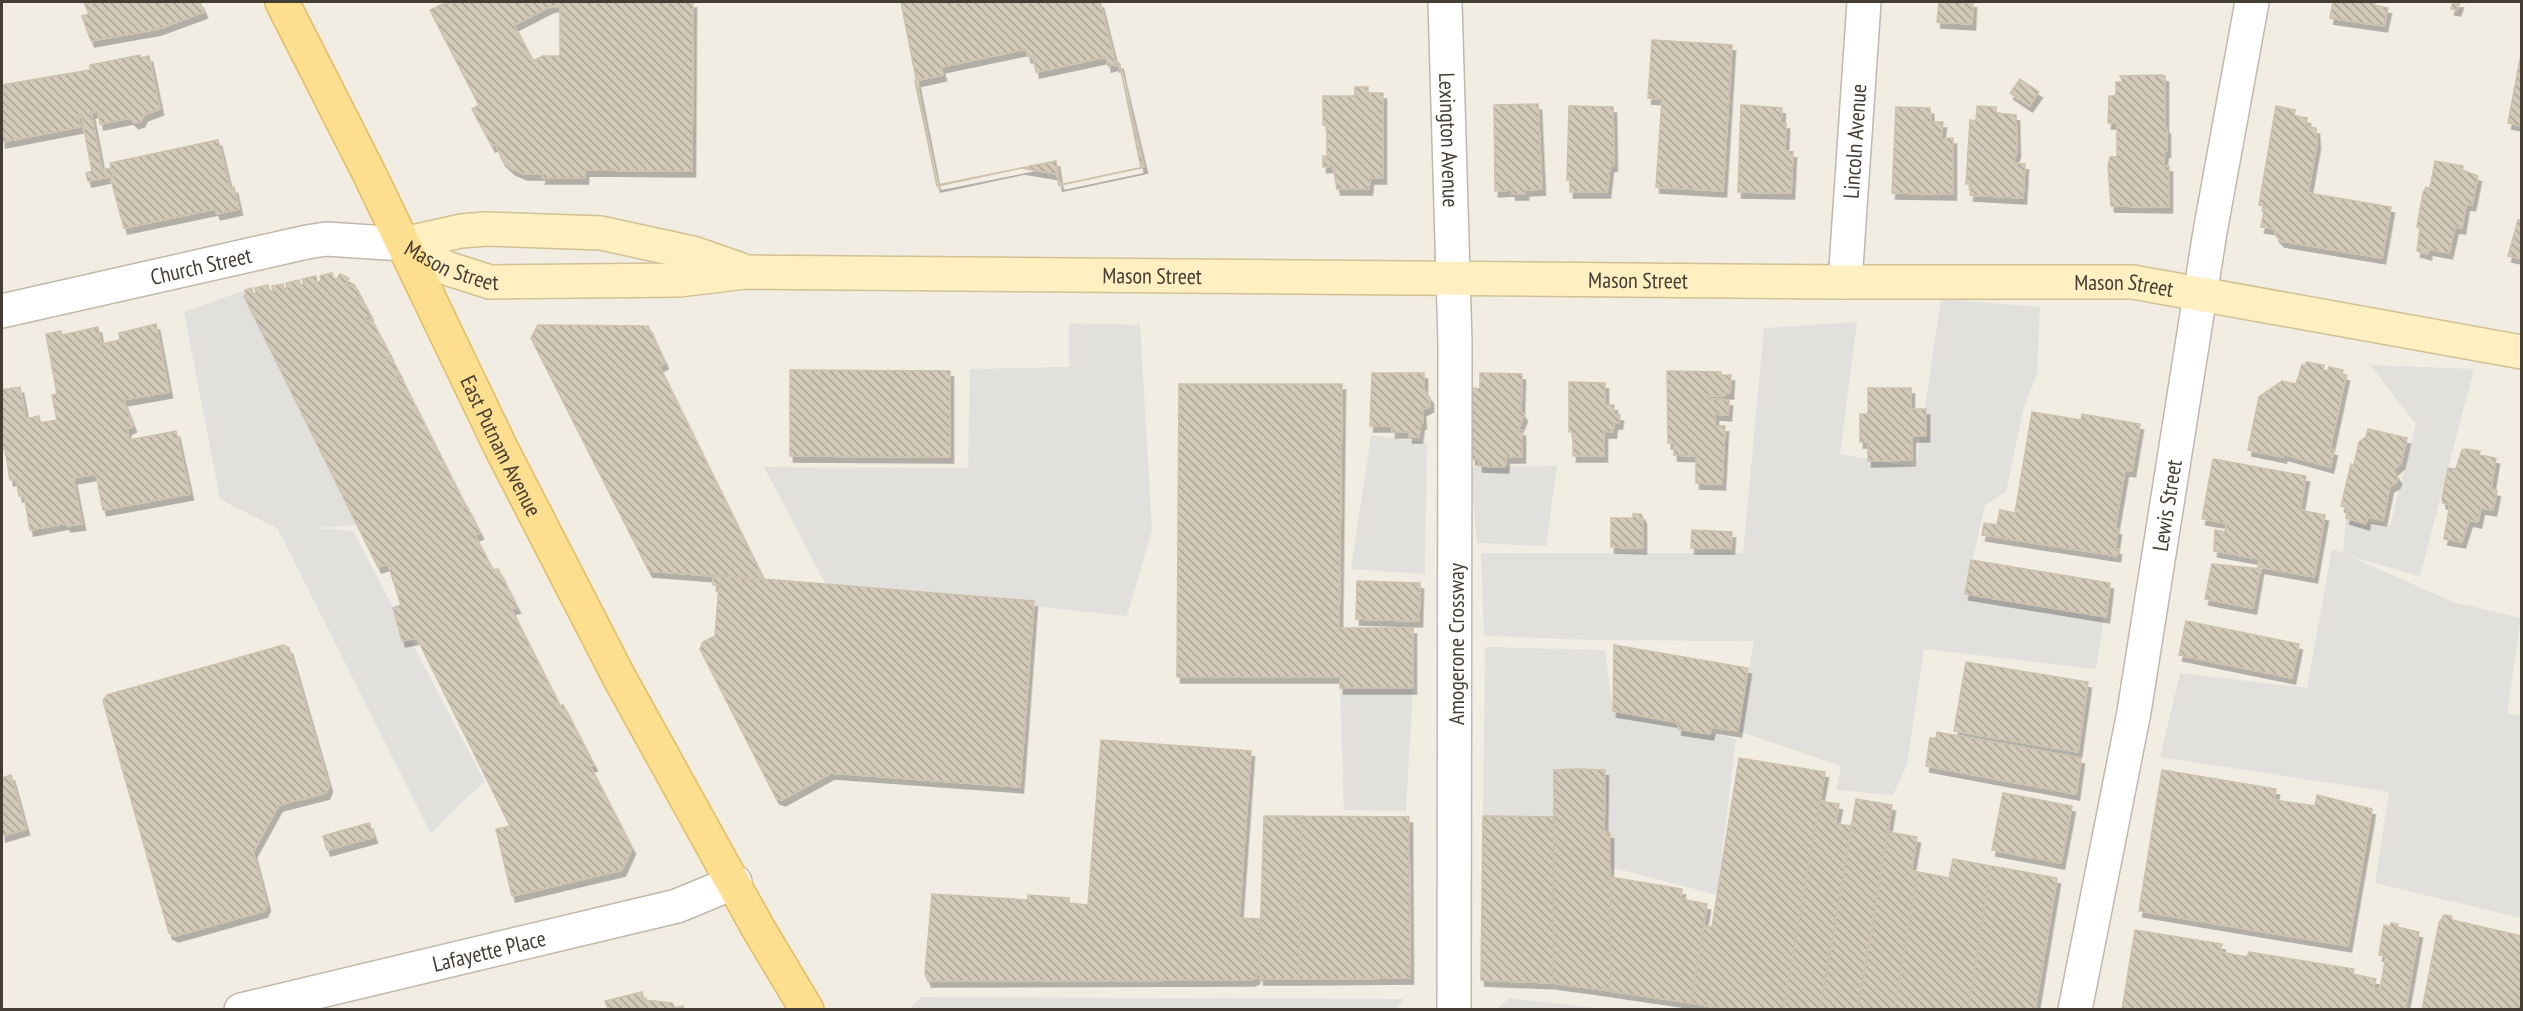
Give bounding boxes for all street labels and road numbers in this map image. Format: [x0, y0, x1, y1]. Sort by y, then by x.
street label: Lexington Avenue [1433, 72, 1465, 208]
street label: Lincoln Avenue [1837, 83, 1872, 200]
street label: Mason Street [400, 234, 499, 296]
street label: Church Street [148, 241, 254, 291]
street label: Mason Street [1102, 261, 1202, 290]
street label: Mason Street [1588, 266, 1688, 295]
street label: Mason Street [2074, 267, 2176, 303]
street label: East Putnam Avenue [454, 371, 548, 521]
street label: Lewis Street [2146, 457, 2188, 553]
street label: Amogerone Crossway [1442, 562, 1470, 725]
street label: Lafayette Place [430, 924, 549, 978]

